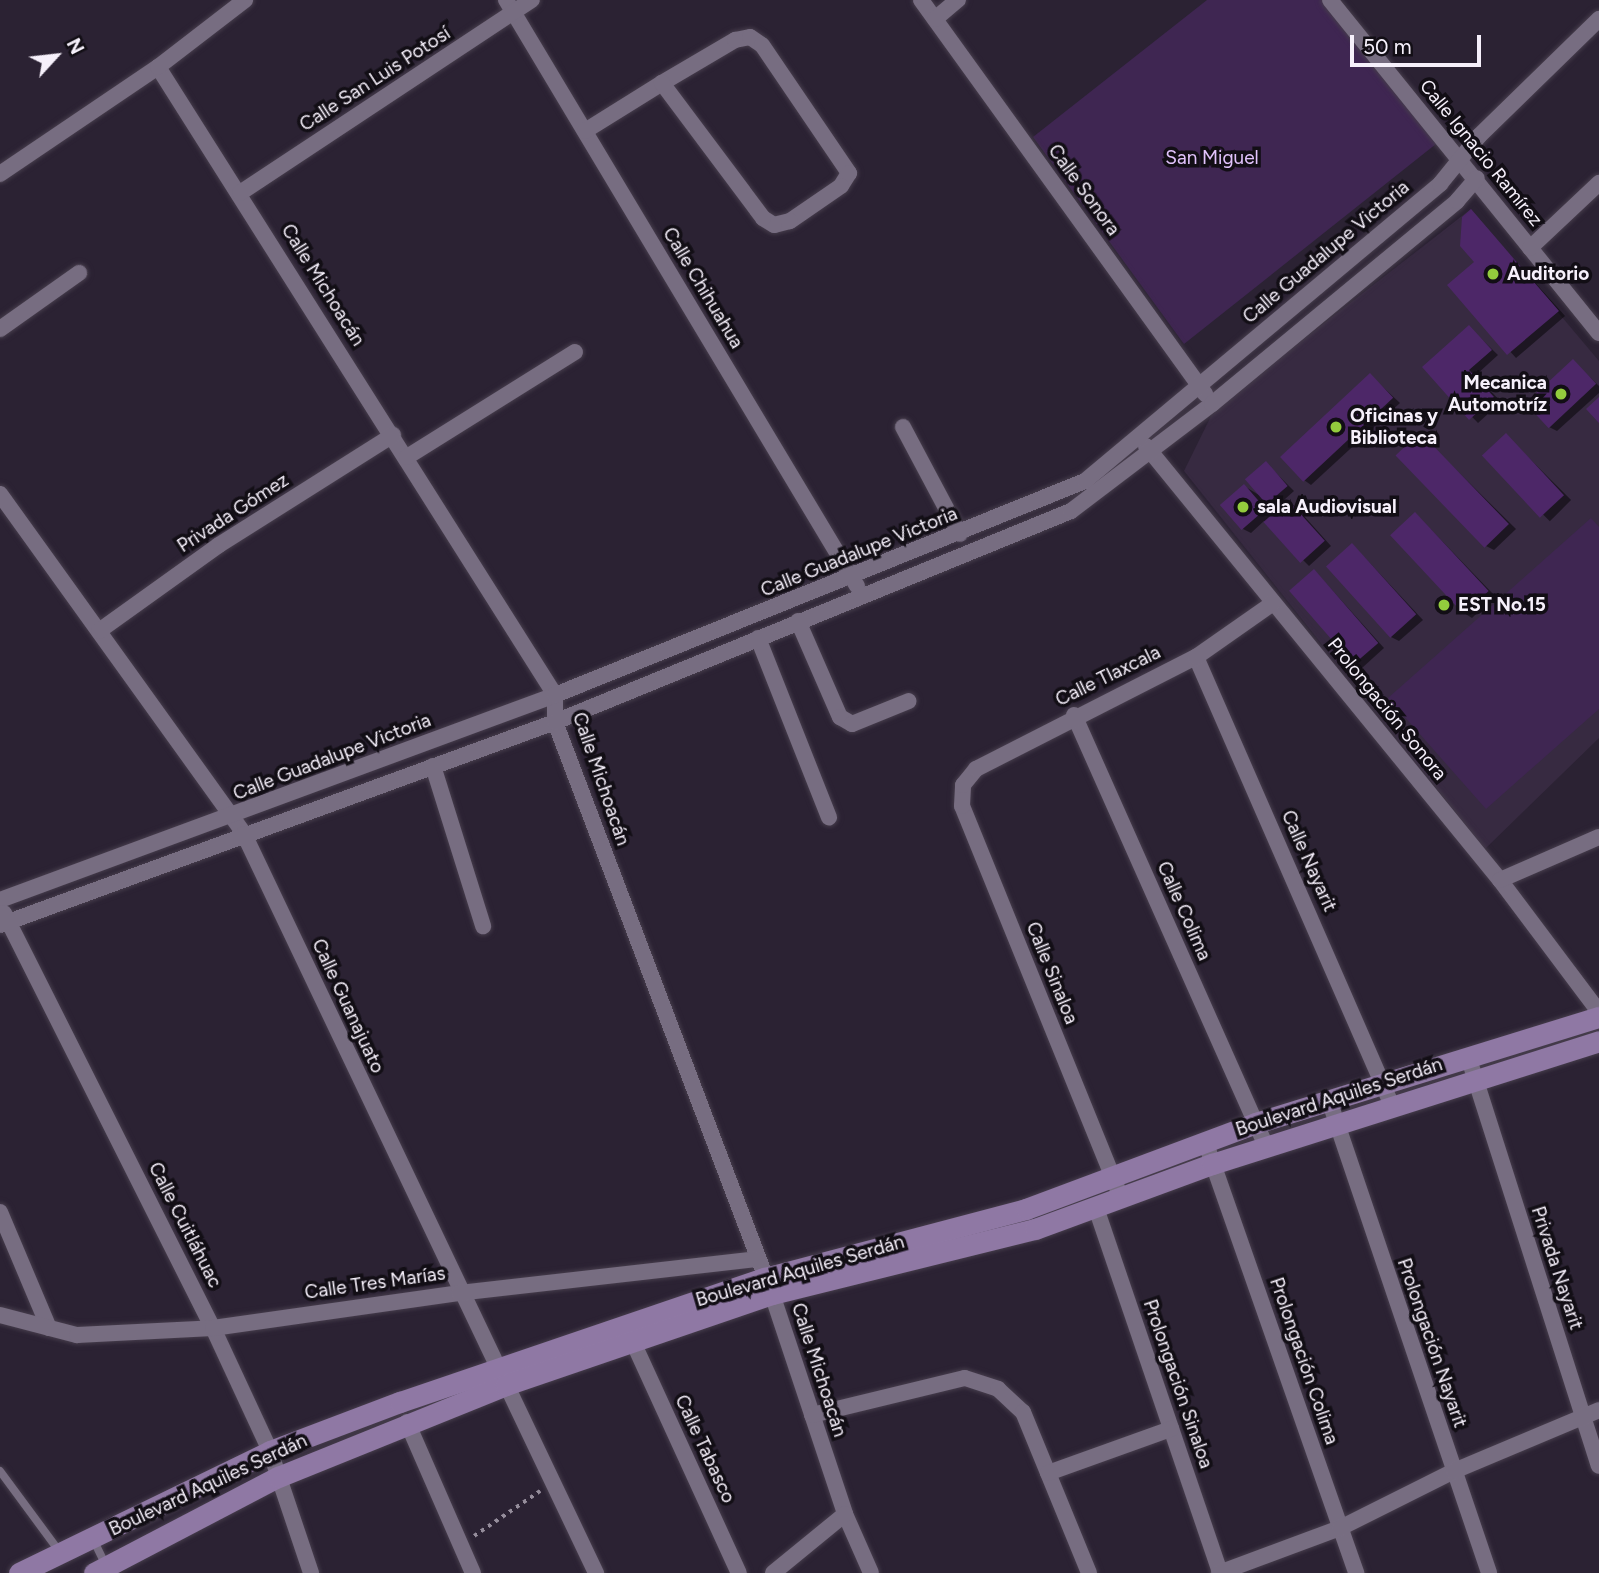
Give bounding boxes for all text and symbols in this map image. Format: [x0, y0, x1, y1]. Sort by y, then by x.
north arrow [21, 21, 91, 91]
scale bar [1354, 21, 1485, 65]
street label: Calle San Luis Potosí [295, 22, 455, 136]
text: N [62, 34, 89, 58]
text: 50 m [1363, 34, 1412, 59]
street label: Calle Ignacio Ramírez [1415, 75, 1547, 231]
street label: Calle Sonora [1043, 140, 1125, 240]
park label: San Miguel [1165, 147, 1259, 169]
street label: Calle Guadalupe Victoria [1238, 176, 1414, 328]
street label: Calle Michoacán [276, 220, 370, 350]
street label: Calle Chihuahua [658, 223, 748, 353]
place label: Auditorio [1507, 263, 1589, 285]
marker: Auditorio [1485, 266, 1501, 282]
place label: Mecanica Automotríz [1448, 372, 1547, 416]
marker: Mecanica Automotríz [1553, 386, 1569, 402]
place label: Oficinas y Biblioteca [1350, 405, 1438, 449]
marker: Oficinas y Biblioteca [1328, 419, 1344, 435]
street label: Privada Gómez [173, 469, 293, 557]
place label: sala Audiovisual [1257, 496, 1397, 518]
marker: sala Audiovisual [1235, 499, 1251, 515]
street label: Calle Guadalupe Victoria [757, 502, 961, 602]
place label: EST No.15 [1458, 594, 1546, 616]
marker: EST No.15 [1436, 597, 1452, 613]
street label: Prolongación Sonora [1323, 633, 1451, 785]
street label: Calle Tlaxcala [1052, 641, 1164, 711]
street label: Calle Guadalupe Victoria [230, 709, 434, 805]
street label: Calle Michoacán [568, 709, 634, 849]
street label: Calle Nayarit [1277, 807, 1341, 915]
street label: Calle Colima [1152, 858, 1216, 964]
street label: Calle Sinaloa [1021, 919, 1083, 1027]
street label: Calle Guanajuato [307, 935, 389, 1077]
street label: Boulevard Aquiles Serdán [1233, 1053, 1445, 1141]
street label: Calle Cuitláhuac [144, 1158, 226, 1292]
street label: Privada Nayarit [1526, 1203, 1588, 1333]
street label: Boulevard Aquiles Serdán [693, 1230, 907, 1312]
street label: Prolongación Nayarit [1392, 1255, 1472, 1431]
street label: Calle Tres Marías [303, 1262, 447, 1304]
street label: Prolongación Colima [1265, 1274, 1343, 1448]
street label: Prolongación Sinaloa [1138, 1296, 1218, 1472]
street label: Calle Michoacán [787, 1300, 851, 1440]
street label: Calle Tabasco [670, 1391, 740, 1507]
street label: Boulevard Aquiles Serdán [105, 1429, 311, 1541]

